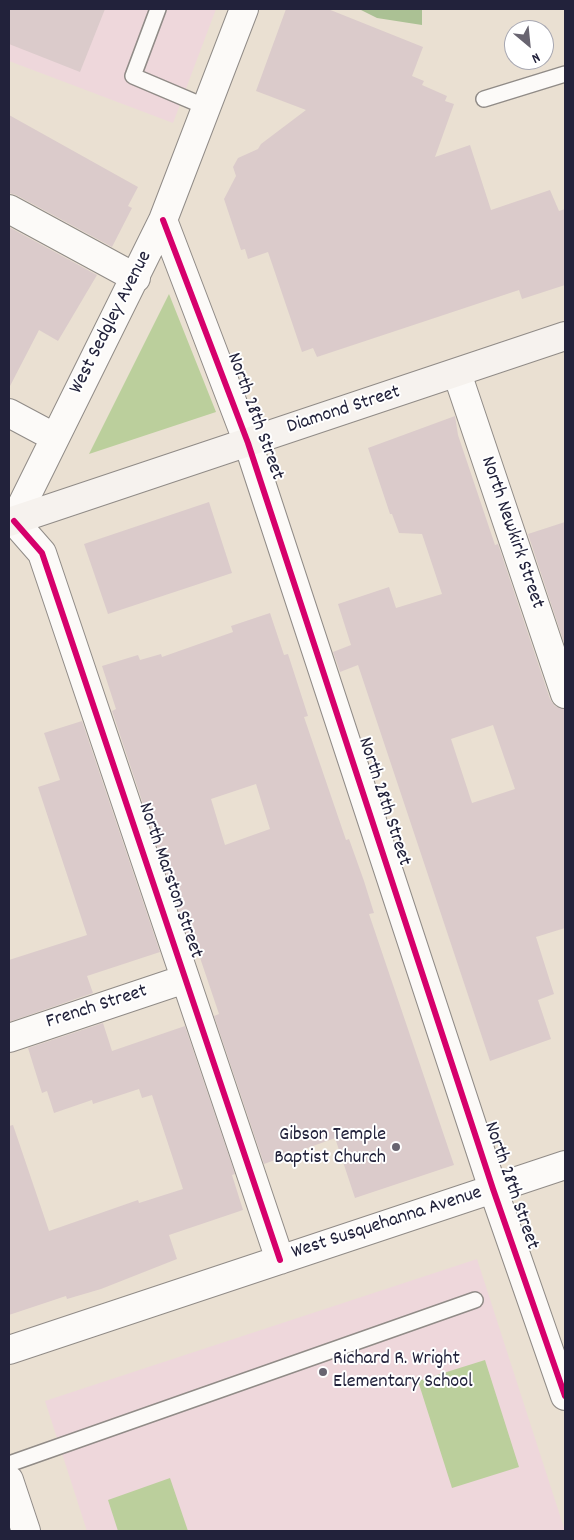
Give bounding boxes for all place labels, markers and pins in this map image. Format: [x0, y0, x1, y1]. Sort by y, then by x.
place label: Gibson Temple Baptist Church [274, 1124, 386, 1171]
marker: Gibson Temple Baptist Church [390, 1141, 402, 1153]
place label: Richard R. Wright Elementary School [333, 1348, 473, 1395]
marker: Richard R. Wright Elementary School [317, 1366, 329, 1378]

